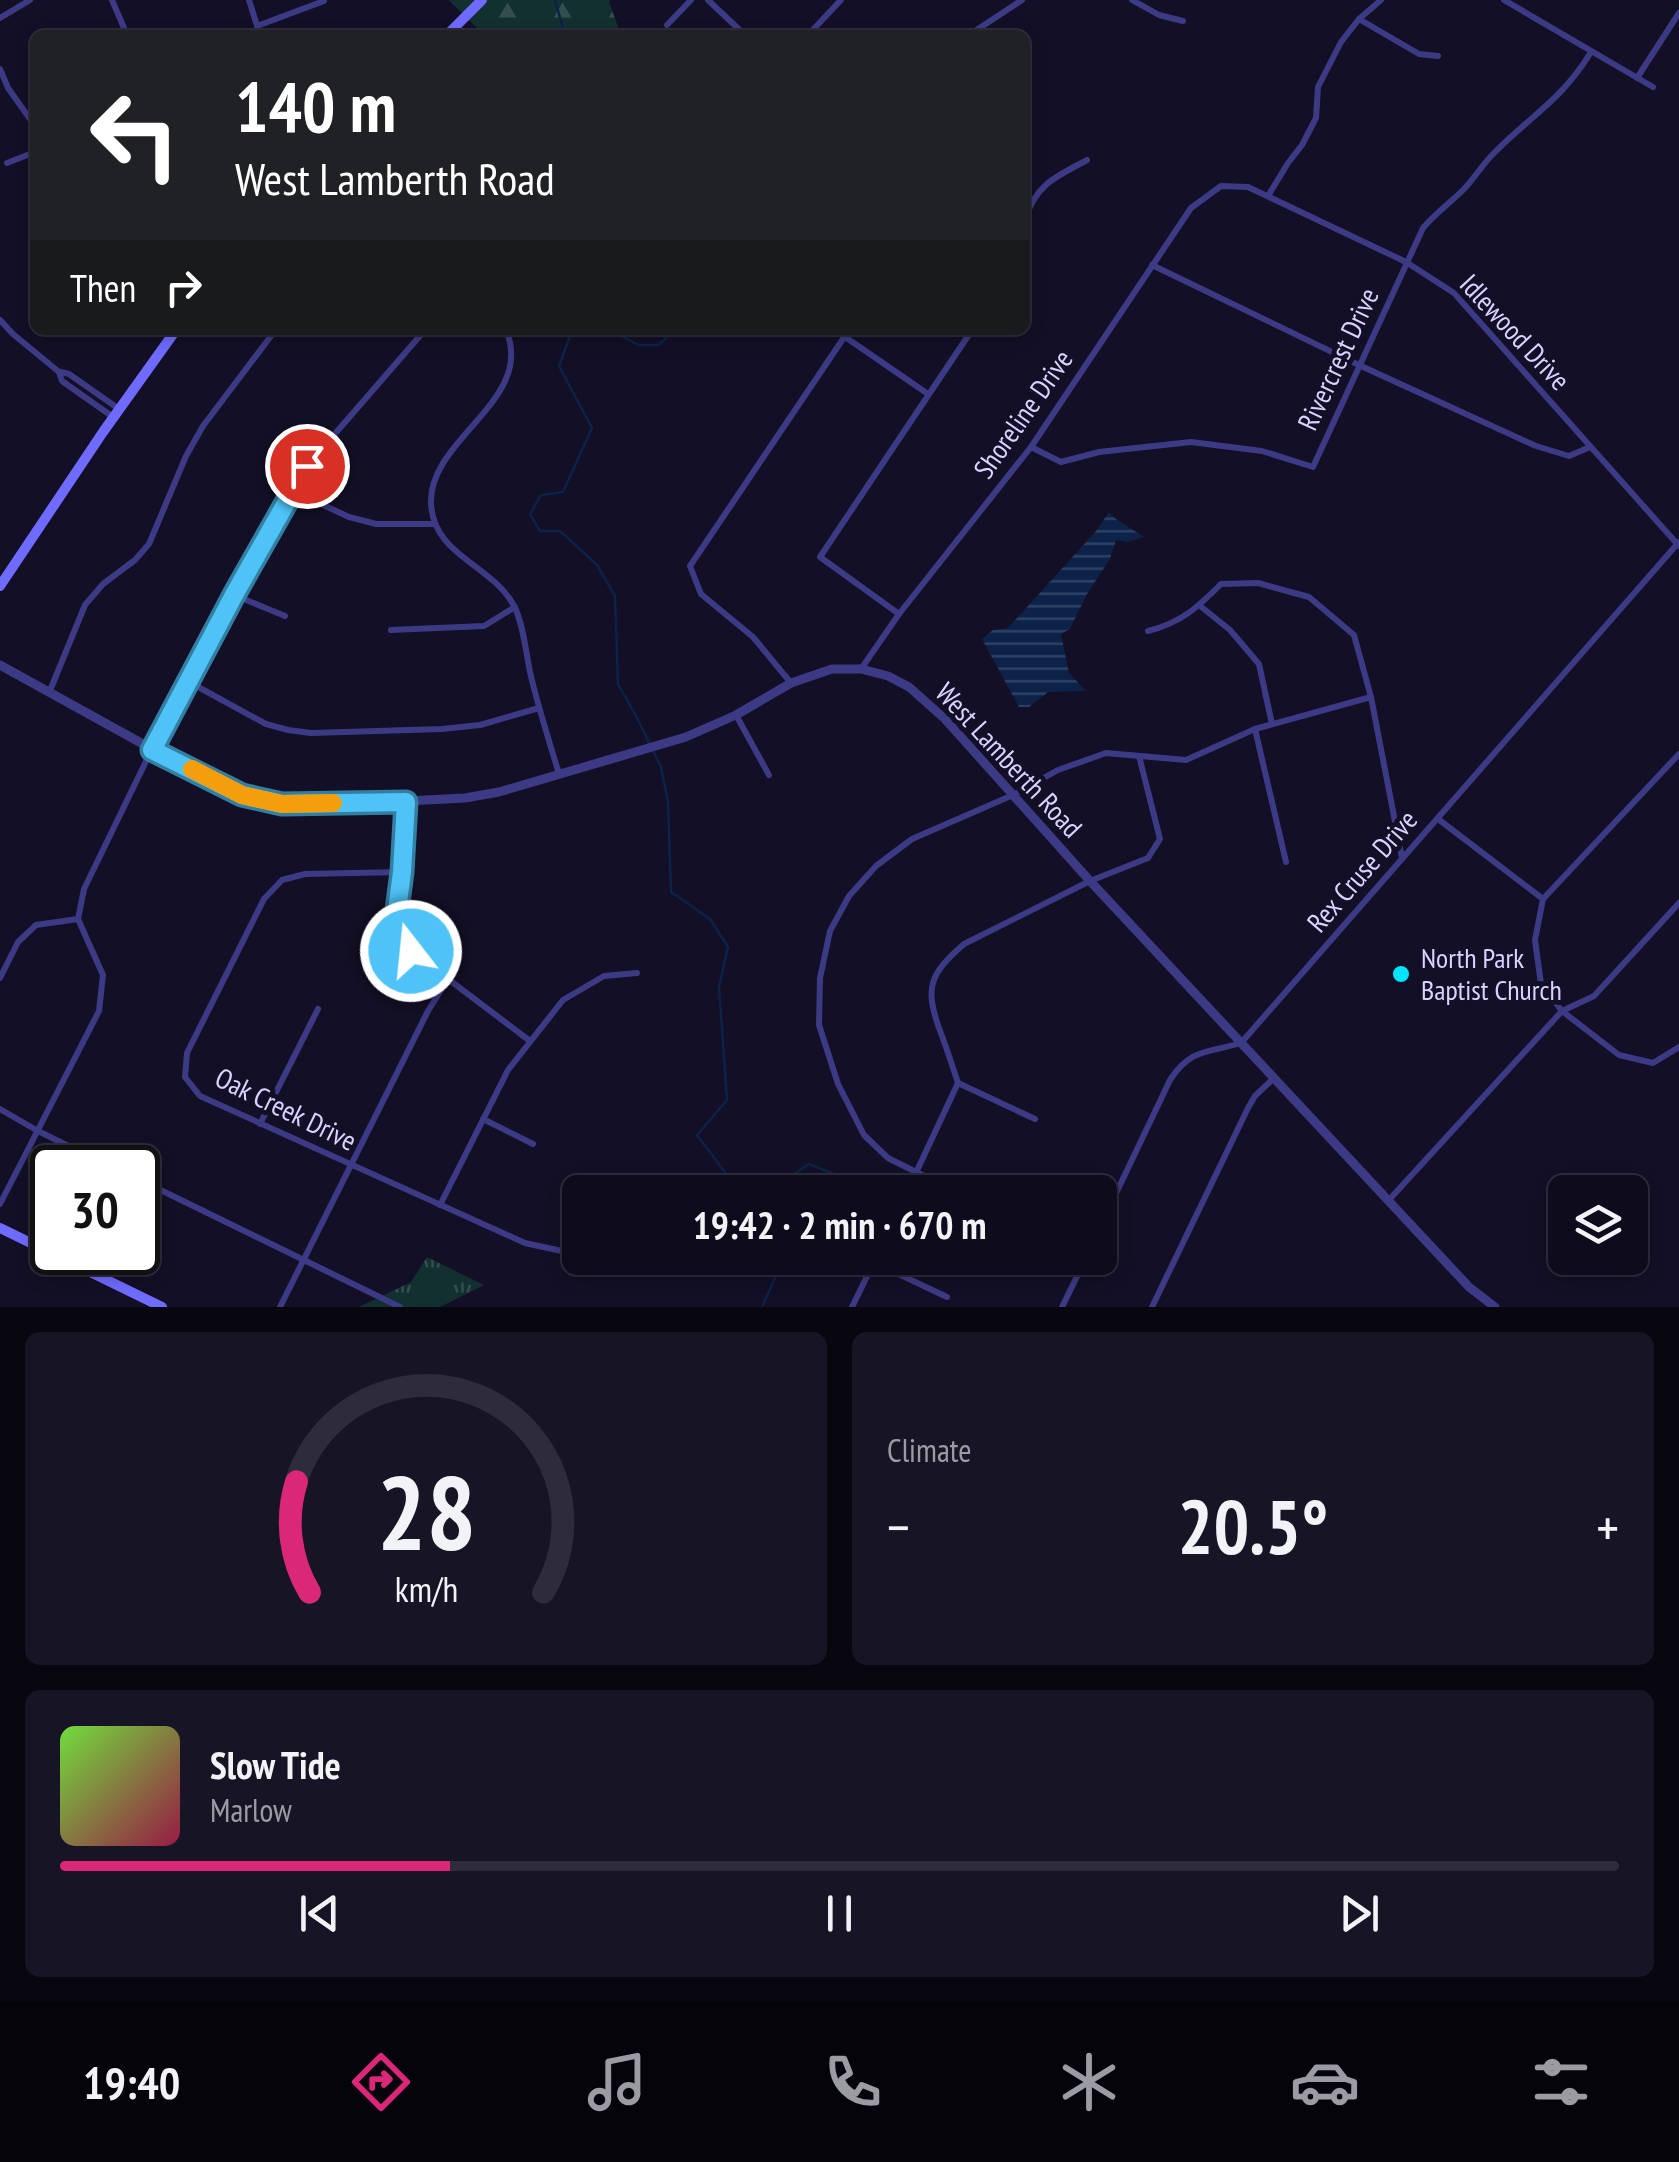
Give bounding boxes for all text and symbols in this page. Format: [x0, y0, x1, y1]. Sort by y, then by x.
text: 140 m [235, 61, 396, 151]
icon: left [70, 70, 200, 200]
text: West Lamberth Road [235, 149, 555, 207]
icon: right [156, 260, 211, 315]
text: Then [70, 263, 136, 312]
street label: Idlewood Drive [1452, 266, 1579, 398]
street label: Rivercrest Drive [1288, 282, 1387, 436]
street label: Shoreline Drive [965, 342, 1080, 485]
pin [265, 424, 350, 509]
icon: arrive [280, 439, 335, 494]
street label: West Lamberth Road [928, 674, 1091, 845]
street label: Rex Cruse Drive [1298, 802, 1425, 940]
position arrow [359, 899, 463, 1003]
place label: North Park Baptist Church [1421, 939, 1562, 1008]
marker: North Park Baptist Church [1390, 963, 1412, 985]
street label: Oak Creek Drive [209, 1058, 363, 1159]
speed limit sign: 30 [30, 1145, 160, 1275]
map controls [1548, 1175, 1648, 1275]
button: layers [1548, 1175, 1648, 1275]
text: 19:42 · 2 min · 670 m [693, 1200, 986, 1249]
text: Climate [887, 1429, 971, 1471]
text: 28 [376, 1444, 476, 1579]
text: 20.5° [1178, 1478, 1328, 1575]
text: − [887, 1491, 910, 1562]
text: + [1596, 1491, 1619, 1562]
text: km/h [394, 1566, 458, 1612]
text: Slow Tide [210, 1740, 341, 1789]
text: Marlow [210, 1789, 292, 1831]
icon: previous [292, 1886, 347, 1941]
icon: pause [812, 1886, 867, 1941]
icon: next [1332, 1886, 1387, 1941]
icon: directions [346, 2047, 416, 2117]
icon: music [582, 2047, 652, 2117]
icon: phone [818, 2047, 888, 2117]
icon: climate [1054, 2047, 1124, 2117]
icon: car [1290, 2047, 1360, 2117]
icon: filters [1526, 2047, 1596, 2117]
text: 19:40 [83, 2053, 180, 2111]

